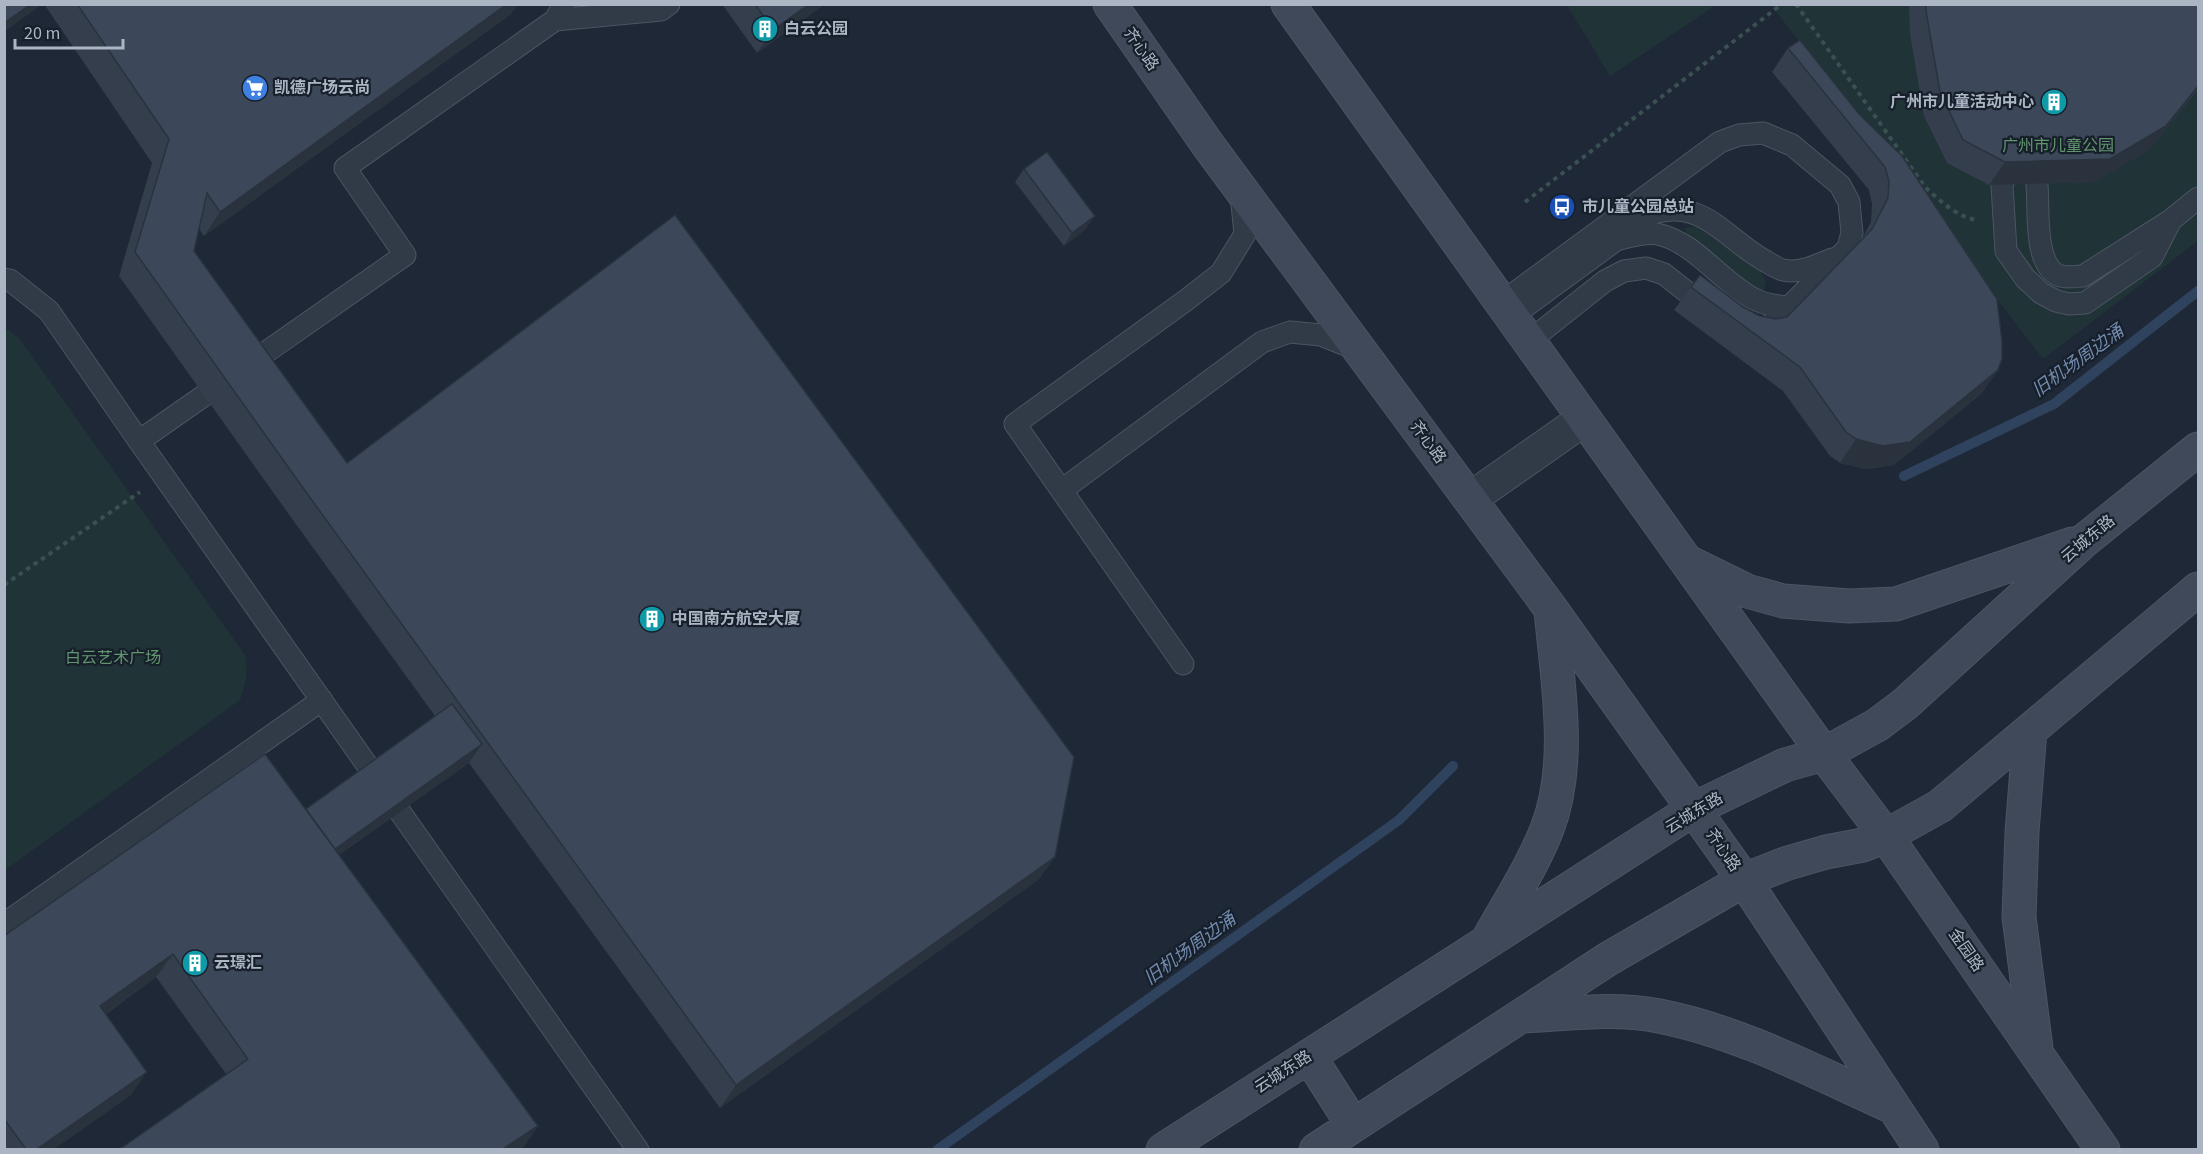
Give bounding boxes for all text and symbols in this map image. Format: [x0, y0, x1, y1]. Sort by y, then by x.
scale bar [15, 12, 123, 50]
building icon: 白云公园 [750, 14, 780, 44]
place label: 白云公园 [784, 18, 848, 40]
text: 20 m [24, 21, 60, 46]
street label: 齐心路 [1118, 23, 1164, 75]
supermarket icon: 凯德广场云尚 [240, 73, 270, 103]
place label: 凯德广场云尚 [274, 77, 370, 99]
building icon: 广州市儿童活动中心 [2039, 87, 2069, 117]
place label: 广州市儿童活动中心 [1890, 91, 2034, 113]
park label: 广州市儿童公园 [2002, 135, 2114, 157]
bus stop icon: 市儿童公园总站 [1547, 192, 1577, 222]
place label: 市儿童公园总站 [1582, 196, 1694, 218]
water label: 旧机场周边涌 [2027, 318, 2131, 403]
street label: 齐心路 [1405, 416, 1451, 468]
street label: 云城东路 [2056, 510, 2120, 568]
building icon: 中国南方航空大厦 [637, 604, 667, 634]
place label: 中国南方航空大厦 [672, 608, 800, 630]
park label: 白云艺术广场 [65, 647, 161, 669]
street label: 云城东路 [1661, 787, 1727, 839]
street label: 齐心路 [1700, 824, 1746, 876]
water label: 旧机场周边涌 [1139, 906, 1243, 991]
street label: 金园路 [1943, 924, 1989, 976]
building icon: 云璟汇 [180, 948, 210, 978]
place label: 云璟汇 [214, 952, 262, 974]
street label: 云城东路 [1250, 1045, 1316, 1099]

